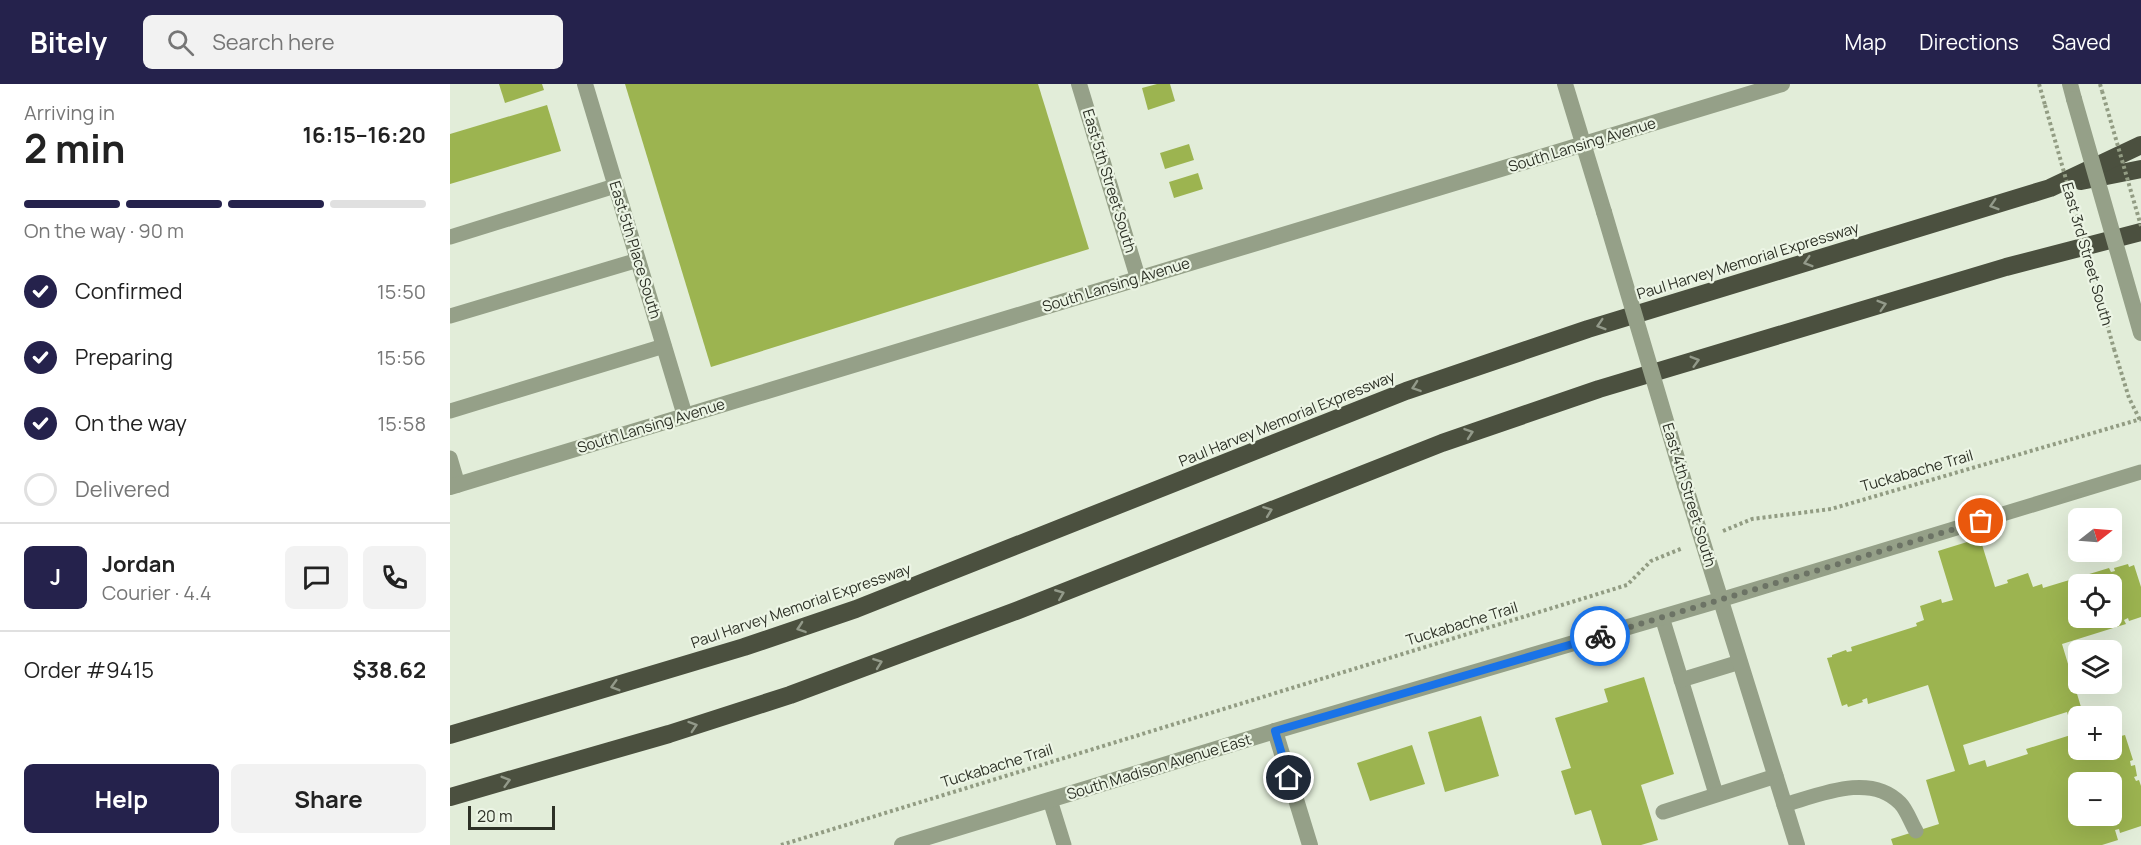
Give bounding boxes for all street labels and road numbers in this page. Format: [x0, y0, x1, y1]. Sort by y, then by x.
street label: East 5th Street South [1078, 106, 1141, 255]
street label: South Lansing Avenue [1505, 112, 1658, 177]
street label: East 5th Place South [605, 178, 666, 321]
street label: East 3rd Street South [2057, 180, 2118, 328]
street label: Paul Harvey Memorial Expressway [1634, 217, 1862, 304]
street label: South Lansing Avenue [1039, 252, 1192, 317]
street label: Paul Harvey Memorial Expressway [1176, 365, 1398, 472]
street label: South Lansing Avenue [574, 393, 727, 458]
street label: East 4th Street South [1658, 420, 1721, 570]
street label: Tuckabache Trail [1858, 444, 1976, 497]
street label: Paul Harvey Memorial Expressway [688, 558, 914, 653]
street label: Tuckabache Trail [1403, 597, 1520, 651]
street label: South Madison Avenue East [1064, 728, 1254, 805]
street label: Tuckabache Trail [938, 739, 1055, 793]

